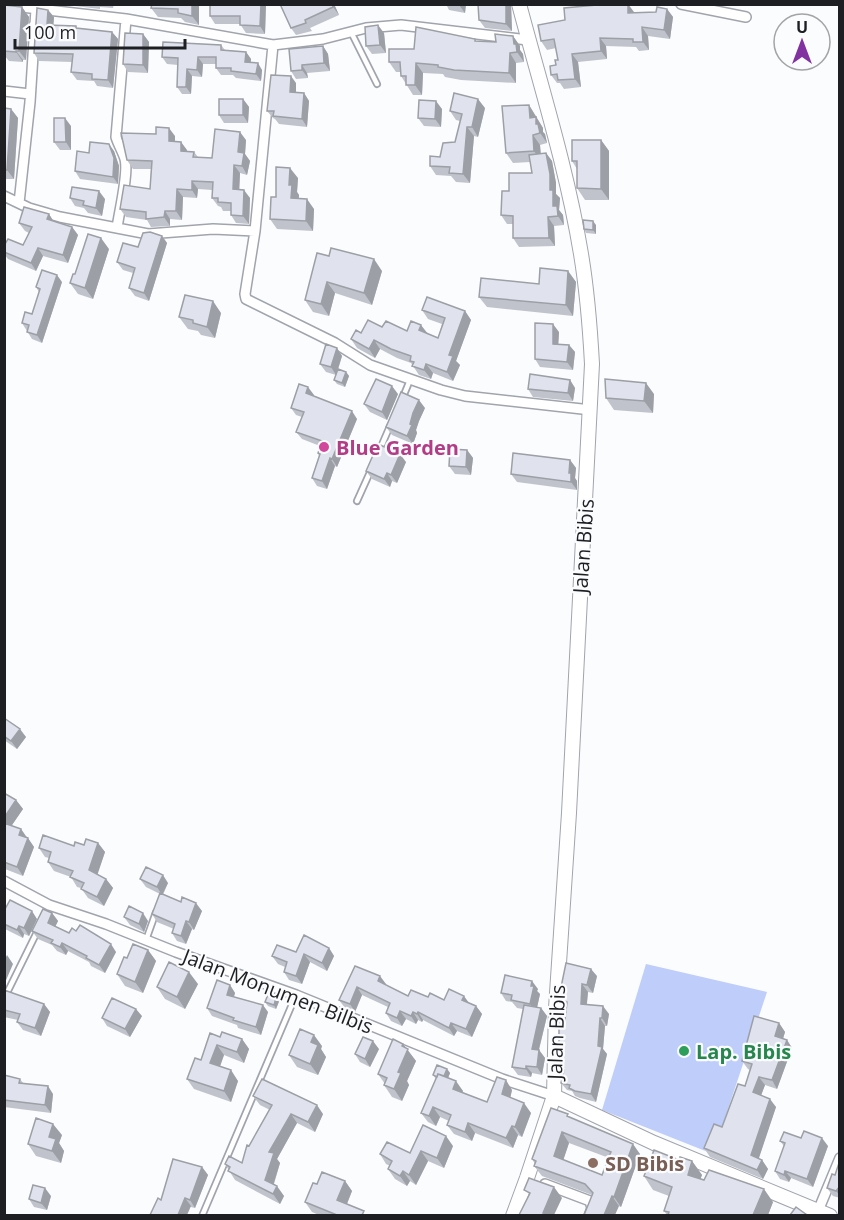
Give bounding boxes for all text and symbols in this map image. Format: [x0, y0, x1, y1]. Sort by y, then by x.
scale bar [15, 12, 184, 50]
north arrow [772, 12, 832, 72]
text: U [796, 16, 808, 38]
text: 100 m [24, 20, 76, 44]
place label: Blue Garden [336, 434, 459, 461]
marker: Blue Garden [317, 440, 331, 454]
street label: Jalan Bibis [566, 498, 600, 596]
street label: Jalan Monumen Bilbis [177, 942, 377, 1040]
street label: Jalan Bibis [541, 984, 571, 1082]
place label: Lap. Bibis [696, 1038, 791, 1065]
marker: Lap. Bibis [677, 1044, 691, 1058]
place label: SD Bibis [605, 1150, 684, 1177]
marker: SD Bibis [586, 1156, 600, 1170]

